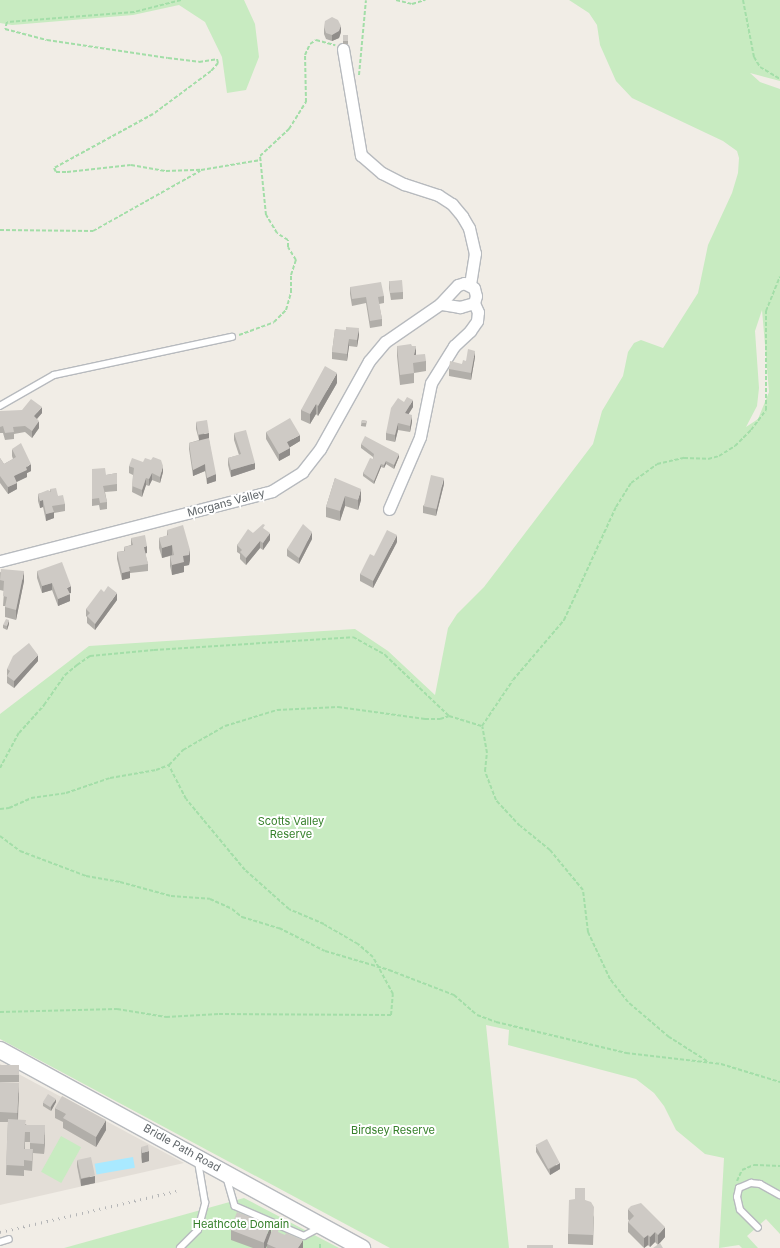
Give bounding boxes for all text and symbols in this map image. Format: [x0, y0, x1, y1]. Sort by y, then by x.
street label: Morgans Valley [186, 486, 266, 520]
park label: Scotts Valley Reserve [258, 815, 324, 841]
street label: Bridle Path Road [141, 1121, 223, 1175]
park label: Birdsey Reserve [351, 1123, 435, 1137]
park label: Heathcote Domain [193, 1217, 289, 1231]

